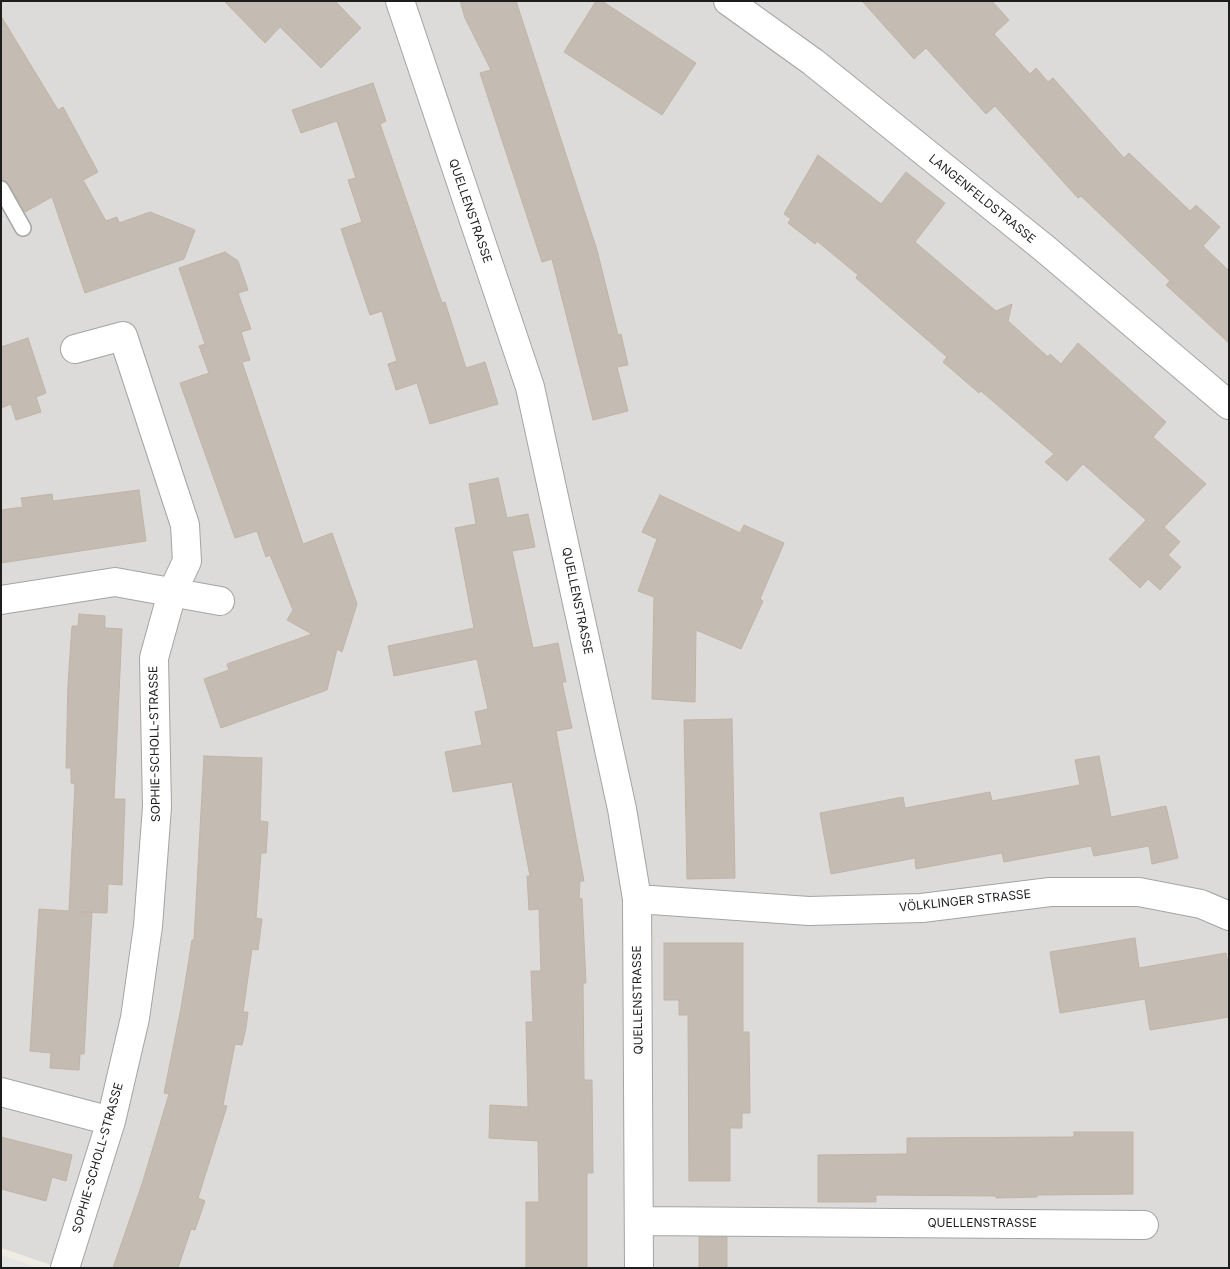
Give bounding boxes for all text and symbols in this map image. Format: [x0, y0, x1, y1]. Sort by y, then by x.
street label: LANGENFELDSTRASSE [926, 152, 1038, 246]
street label: QUELLENSTRASSE [445, 157, 495, 265]
street label: QUELLENSTRASSE [559, 546, 595, 656]
street label: SOPHIE-SCHOLL-STRASSE [146, 666, 164, 822]
street label: VÖLKLINGER STRASSE [898, 887, 1032, 915]
street label: QUELLENSTRASSE [630, 945, 646, 1055]
street label: SOPHIE-SCHOLL-STRASSE [70, 1081, 126, 1235]
street label: QUELLENSTRASSE [927, 1216, 1037, 1230]

